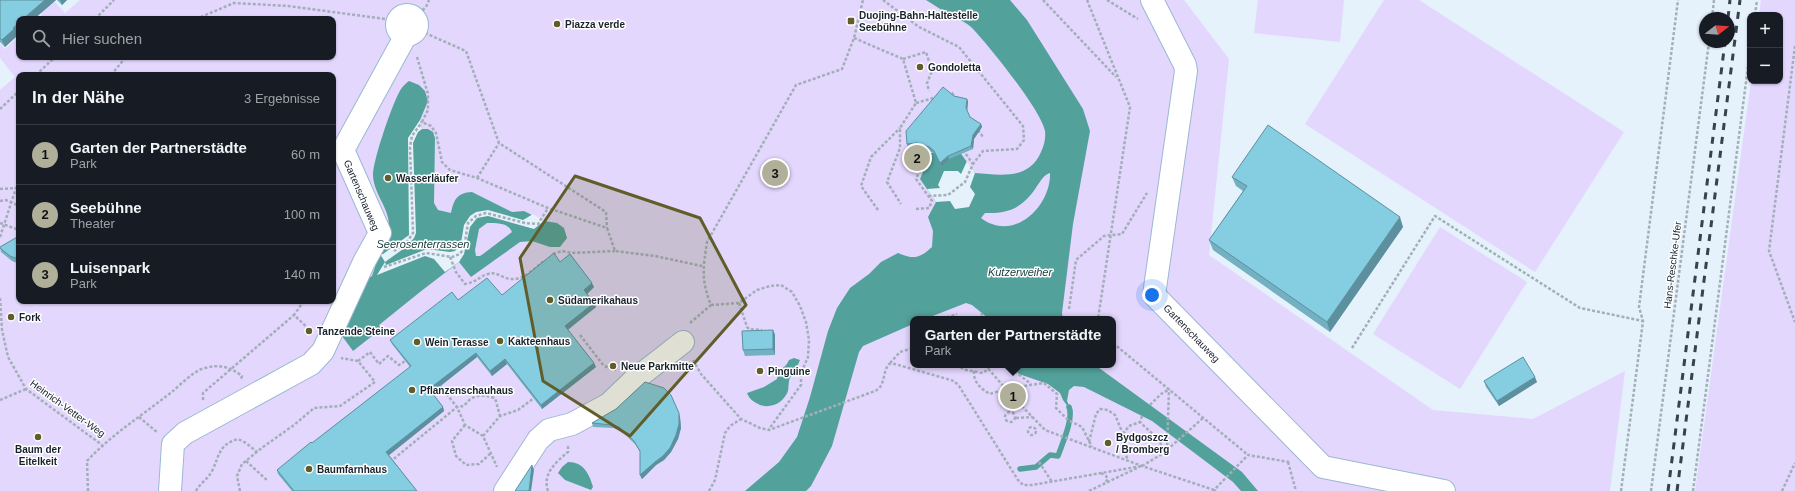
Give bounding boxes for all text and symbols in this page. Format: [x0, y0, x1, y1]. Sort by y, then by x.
place label: Duojing-Bahn-Haltestelle Seebühne [859, 10, 978, 33]
north arrow [1699, 12, 1735, 48]
map controls [1747, 12, 1783, 84]
button: + [1747, 12, 1783, 48]
search box [16, 16, 336, 60]
marker: Duojing-Bahn-Haltestelle Seebühne [846, 16, 856, 26]
marker: Piazza verde [552, 19, 562, 29]
place label: Piazza verde [565, 19, 625, 30]
icon: search [30, 27, 52, 49]
text: Hier suchen [62, 30, 142, 47]
button: − [1747, 48, 1783, 84]
marker: Gondoletta [915, 62, 925, 72]
place label: Gondoletta [928, 62, 981, 73]
text: In der Nähe [32, 88, 125, 107]
text: 3 Ergebnisse [244, 91, 320, 106]
text: Garten der Partnerstädte [70, 139, 247, 156]
pin: 2 [904, 143, 930, 173]
text: 1 [41, 147, 49, 162]
text: 60 m [291, 147, 320, 162]
text: Park [70, 156, 97, 171]
street label: Gartenschauweg [342, 158, 381, 232]
pin: 3 [762, 158, 788, 188]
marker: Wasserläufer [383, 173, 393, 183]
place label: Wasserläufer [396, 173, 459, 184]
text: Seebühne [70, 199, 142, 216]
text: 2 [41, 207, 49, 222]
text: 100 m [284, 207, 320, 222]
text: Theater [70, 216, 115, 231]
street label: Hans-Reschke-Ufer [1662, 220, 1683, 309]
water label: Seerosenterrassen [377, 238, 469, 250]
text: Luisenpark [70, 259, 150, 276]
water label: Kutzerweiher [988, 266, 1053, 278]
text: 3 [41, 267, 49, 282]
text: 140 m [284, 267, 320, 282]
text: Park [70, 276, 97, 291]
your location [1142, 285, 1162, 305]
marker: Südamerikahaus [545, 295, 555, 305]
place label: Südamerikahaus [558, 295, 638, 306]
street label: Gartenschauweg [1161, 302, 1222, 364]
marker: Fork [6, 312, 16, 322]
place label: Fork [19, 312, 41, 323]
popup [910, 316, 1116, 368]
marker: Tanzende Steine [304, 326, 314, 336]
place label: Tanzende Steine [317, 326, 396, 337]
text: Garten der Partnerstädte [925, 326, 1101, 343]
marker: Kakteenhaus [495, 336, 505, 346]
place label: Kakteenhaus [508, 336, 571, 347]
marker: Wein Terasse [412, 337, 422, 347]
place label: Wein Terasse [425, 337, 489, 348]
text: Park [925, 343, 951, 358]
marker: Neue Parkmitte [608, 361, 618, 371]
place label: Neue Parkmitte [621, 361, 694, 372]
marker: Pinguine [755, 366, 765, 376]
place label: Pinguine [768, 366, 811, 377]
street label: Heinrich-Vetter-Weg [28, 378, 107, 439]
pin: 1 [1000, 381, 1026, 411]
marker: Pflanzenschauhaus [407, 385, 417, 395]
place label: Pflanzenschauhaus [420, 385, 514, 396]
marker: Baum der Eitelkeit [33, 432, 43, 442]
place label: Bydgoszcz / Bromberg [1116, 432, 1169, 455]
marker: Bydgoszcz / Bromberg [1103, 438, 1113, 448]
place label: Baum der Eitelkeit [15, 444, 61, 467]
marker: Baumfarnhaus [304, 464, 314, 474]
place label: Baumfarnhaus [317, 464, 387, 475]

